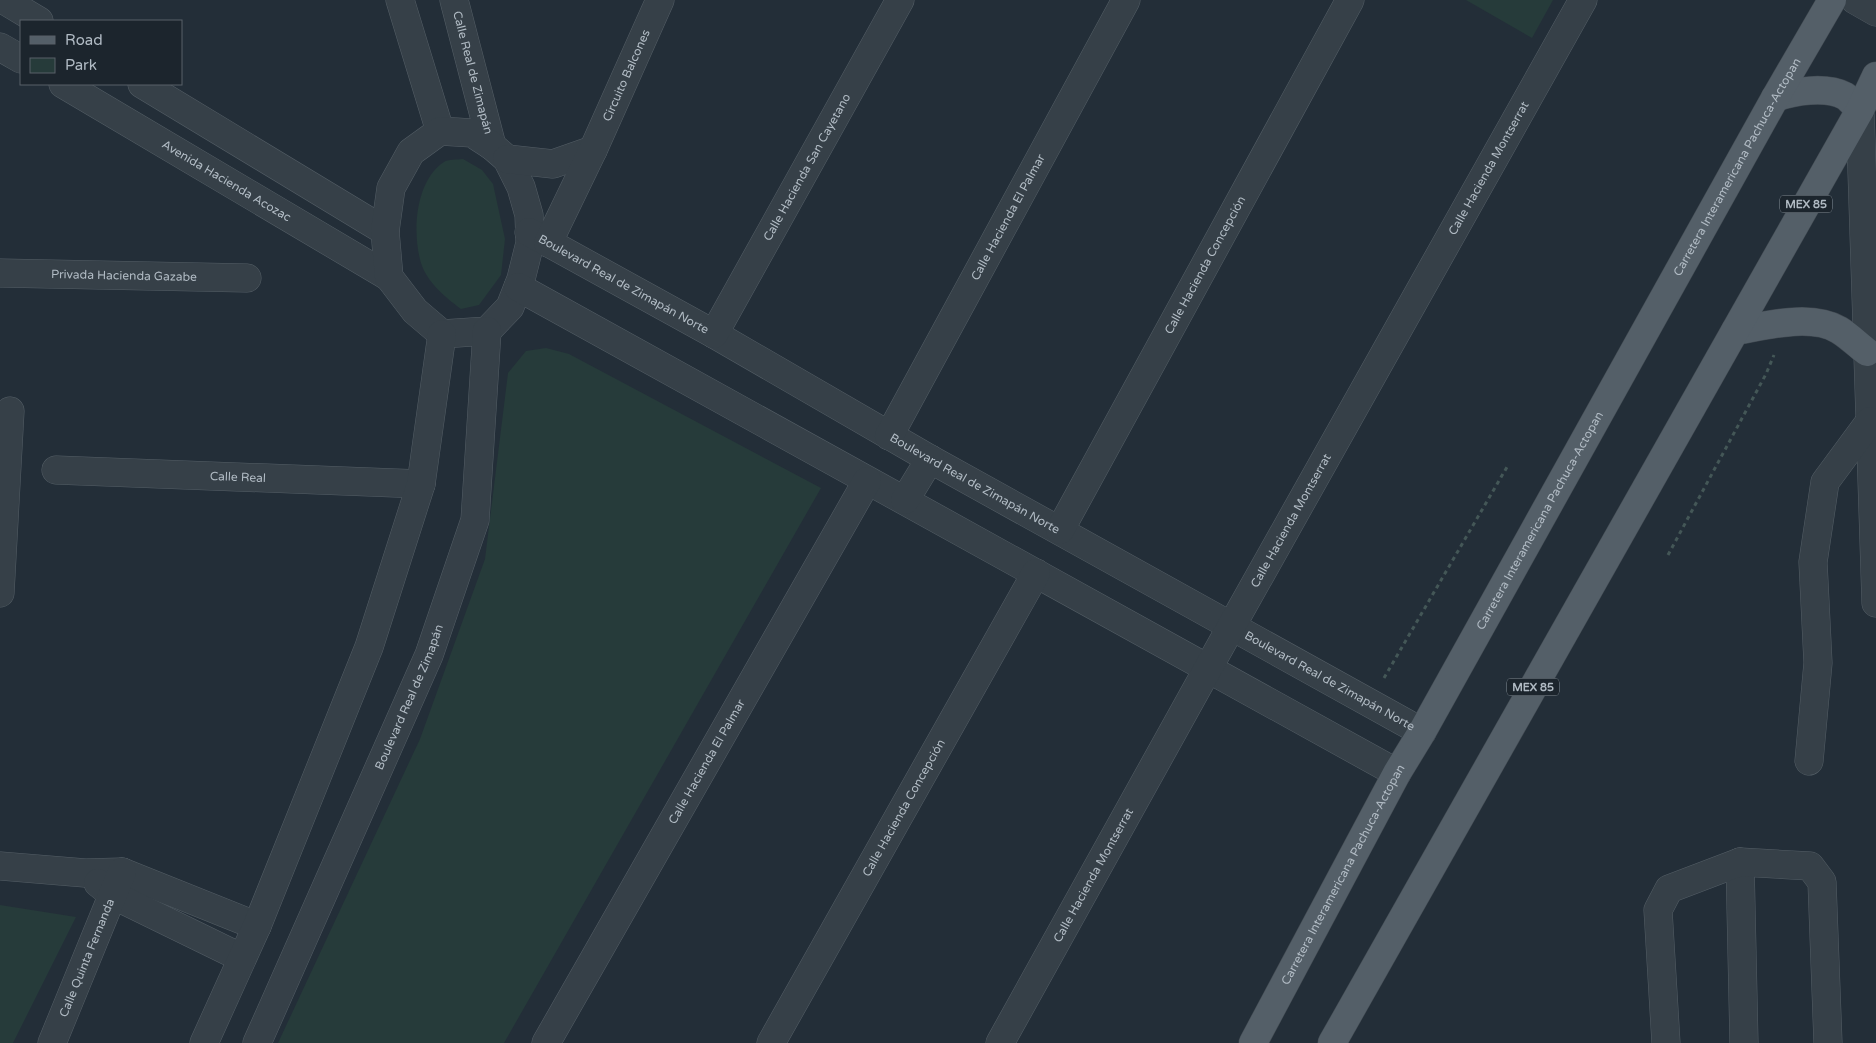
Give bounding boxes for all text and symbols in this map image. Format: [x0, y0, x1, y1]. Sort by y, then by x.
street label: Calle Real de Zimapán [450, 9, 496, 136]
legend [20, 20, 182, 85]
street label: Circuito Balcones [600, 27, 653, 123]
text: Road [65, 31, 103, 49]
street label: Carretera Interamericana Pachuca-Actopan [1670, 55, 1804, 278]
text: Park [65, 56, 97, 74]
street label: Calle Hacienda San Cayetano [760, 91, 854, 243]
street label: Calle Hacienda Montserrat [1445, 98, 1532, 238]
street label: Avenida Hacienda Acozac [159, 137, 294, 224]
street label: Calle Hacienda El Palmar [968, 151, 1048, 283]
street label: Calle Hacienda Concepción [1162, 194, 1248, 337]
road number: MEX 85 [1780, 195, 1832, 212]
street label: Boulevard Real de Zimapán Norte [536, 232, 711, 337]
street label: Privada Hacienda Gazabe [51, 267, 197, 284]
street label: Carretera Interamericana Pachuca-Actopan [1473, 409, 1606, 632]
street label: Boulevard Real de Zimapán Norte [888, 430, 1062, 537]
street label: Calle Hacienda Montserrat [1248, 451, 1334, 590]
street label: Calle Real [210, 469, 266, 485]
street label: Boulevard Real de Zimapán [372, 623, 446, 772]
street label: Boulevard Real de Zimapán Norte [1242, 628, 1417, 734]
road number: MEX 85 [1507, 679, 1559, 696]
street label: Calle Hacienda El Palmar [666, 696, 748, 827]
street label: Calle Hacienda Concepción [859, 737, 948, 879]
street label: Carretera Interamericana Pachuca-Actopan [1278, 762, 1408, 987]
street label: Calle Hacienda Montserrat [1050, 805, 1136, 945]
street label: Calle Quinta Fernanda [56, 897, 117, 1019]

